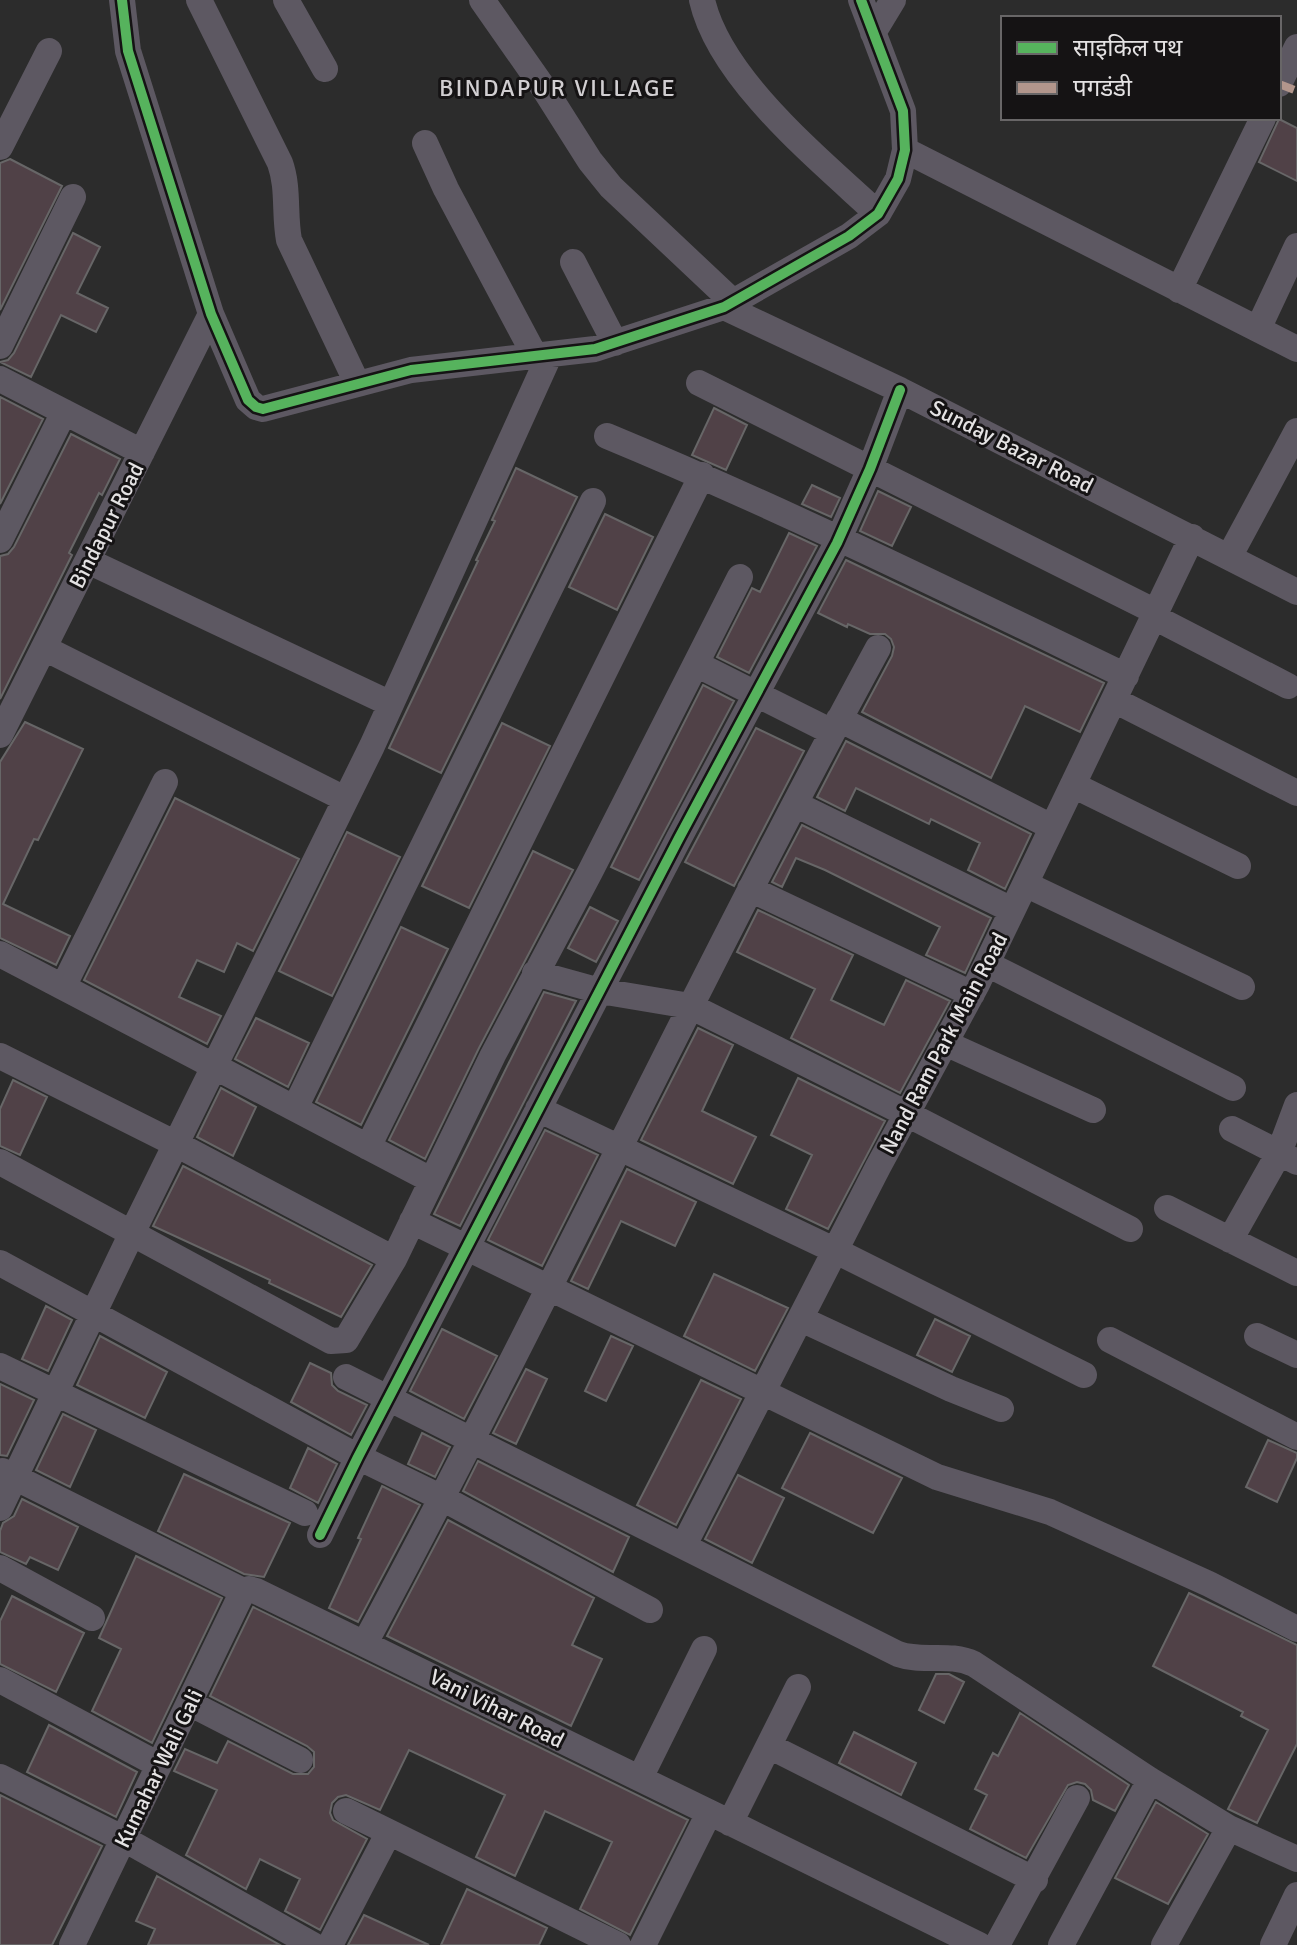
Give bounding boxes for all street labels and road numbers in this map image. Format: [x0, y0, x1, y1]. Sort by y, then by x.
street label: Sunday Bazar Road [926, 394, 1098, 499]
street label: Bindapur Road [63, 458, 150, 593]
street label: Nand Ram Park Main Road [874, 928, 1013, 1159]
street label: Vani Vihar Road [425, 1663, 569, 1754]
street label: Kumahar Wali Gali [108, 1684, 209, 1852]

